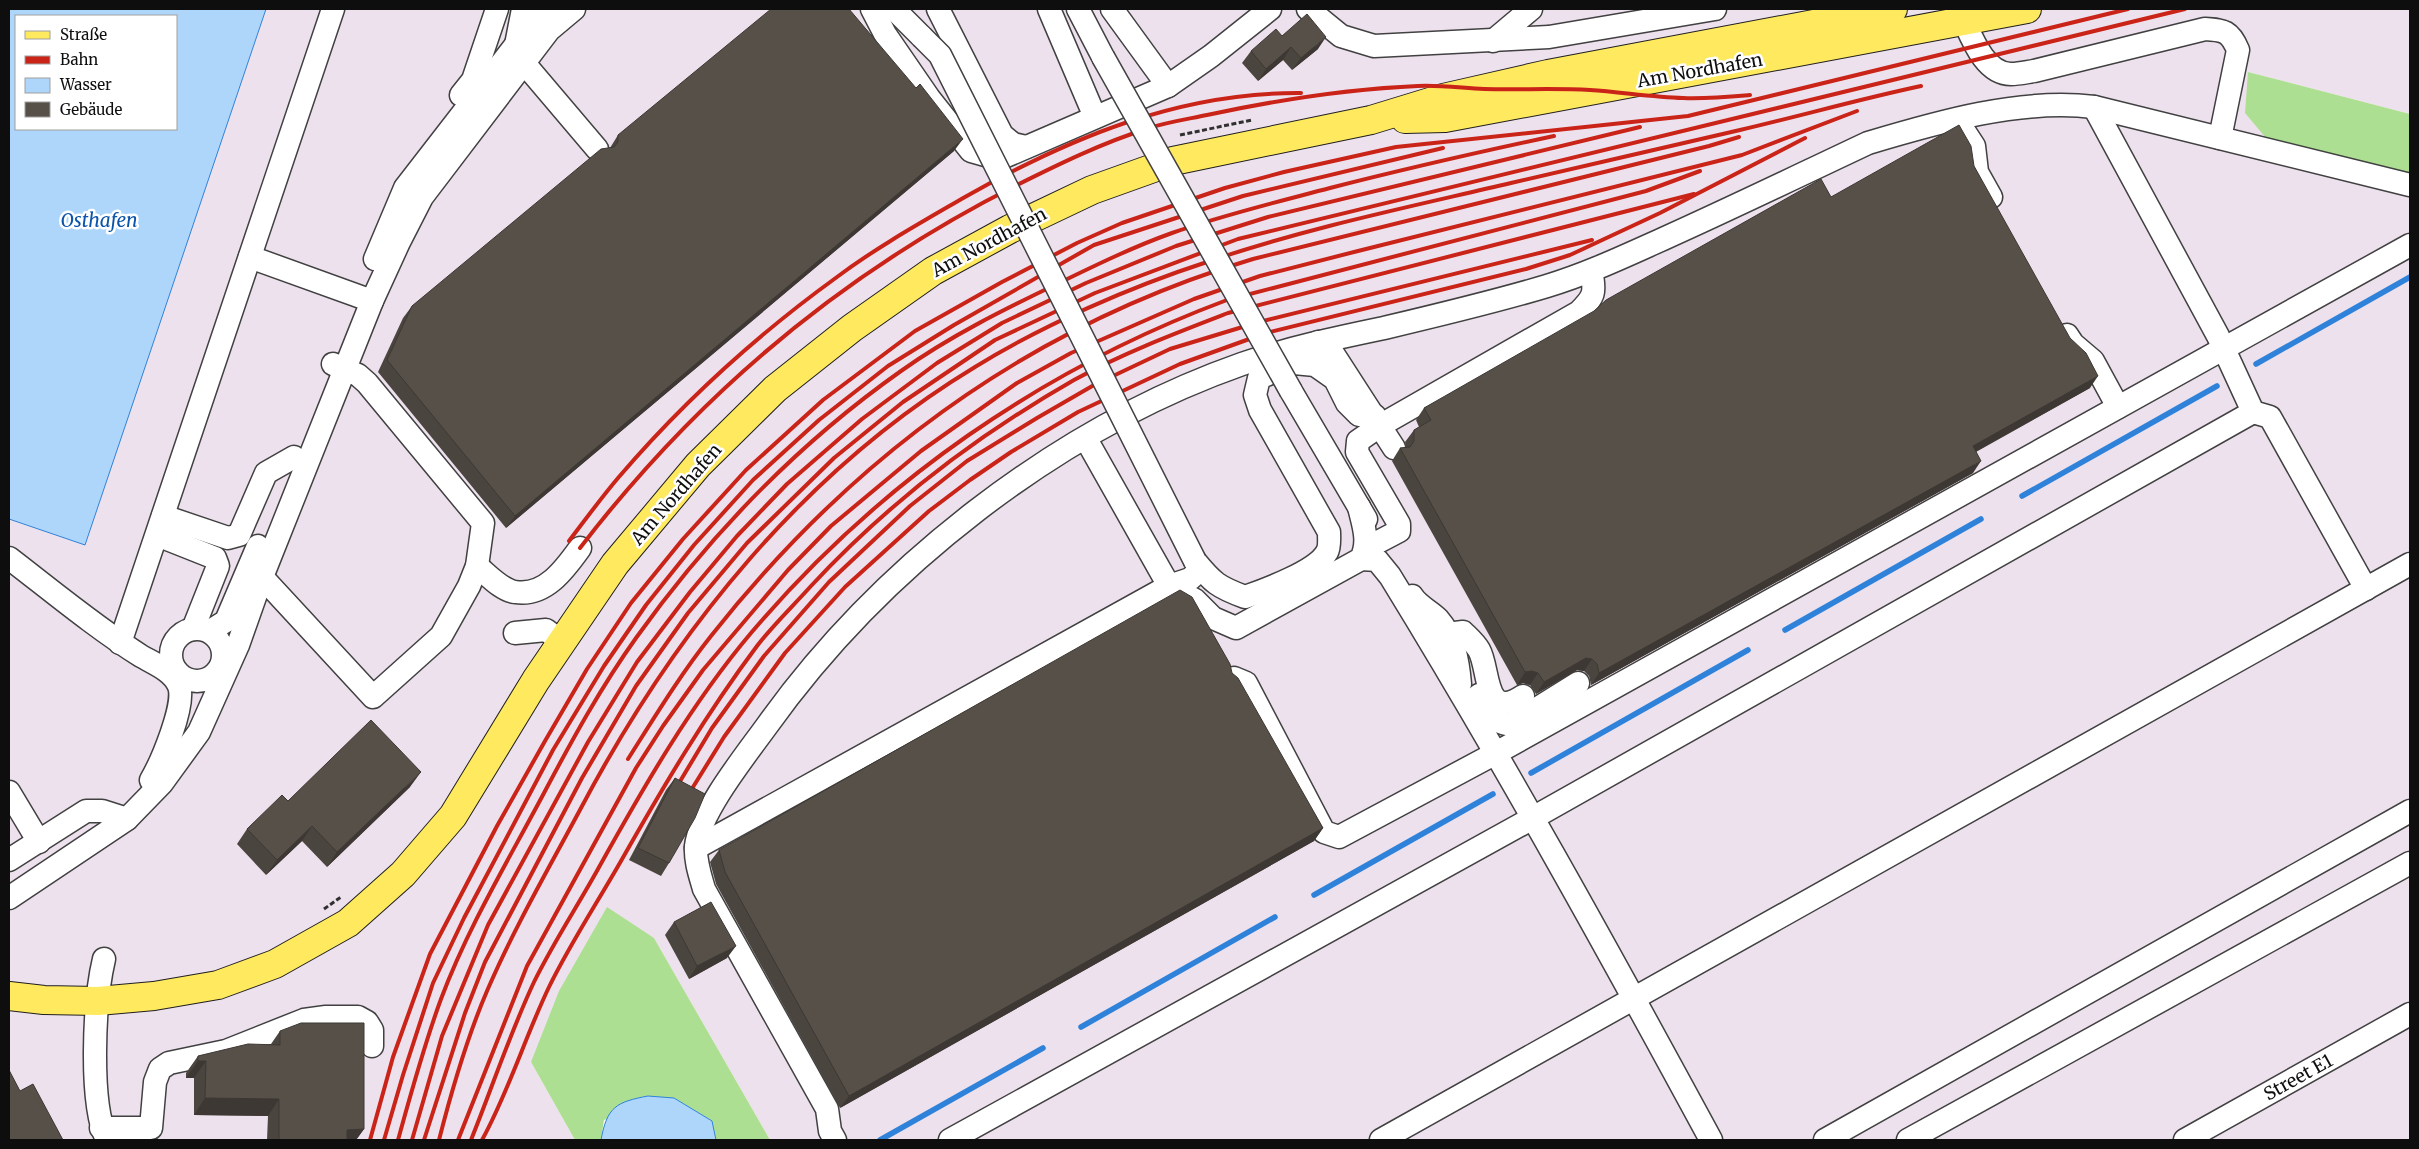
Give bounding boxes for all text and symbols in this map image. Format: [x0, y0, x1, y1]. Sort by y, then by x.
legend [15, 15, 178, 130]
text: Straße [60, 25, 107, 44]
street label: Am Nordhafen [1635, 48, 1765, 93]
text: Bahn [60, 50, 98, 69]
text: Wasser [59, 75, 112, 94]
text: Gebäude [60, 100, 123, 119]
street label: Am Nordhafen [927, 202, 1050, 282]
water label: Osthafen [61, 208, 137, 232]
street label: Am Nordhafen [625, 439, 726, 550]
street label: Street E1 [2260, 1049, 2336, 1105]

